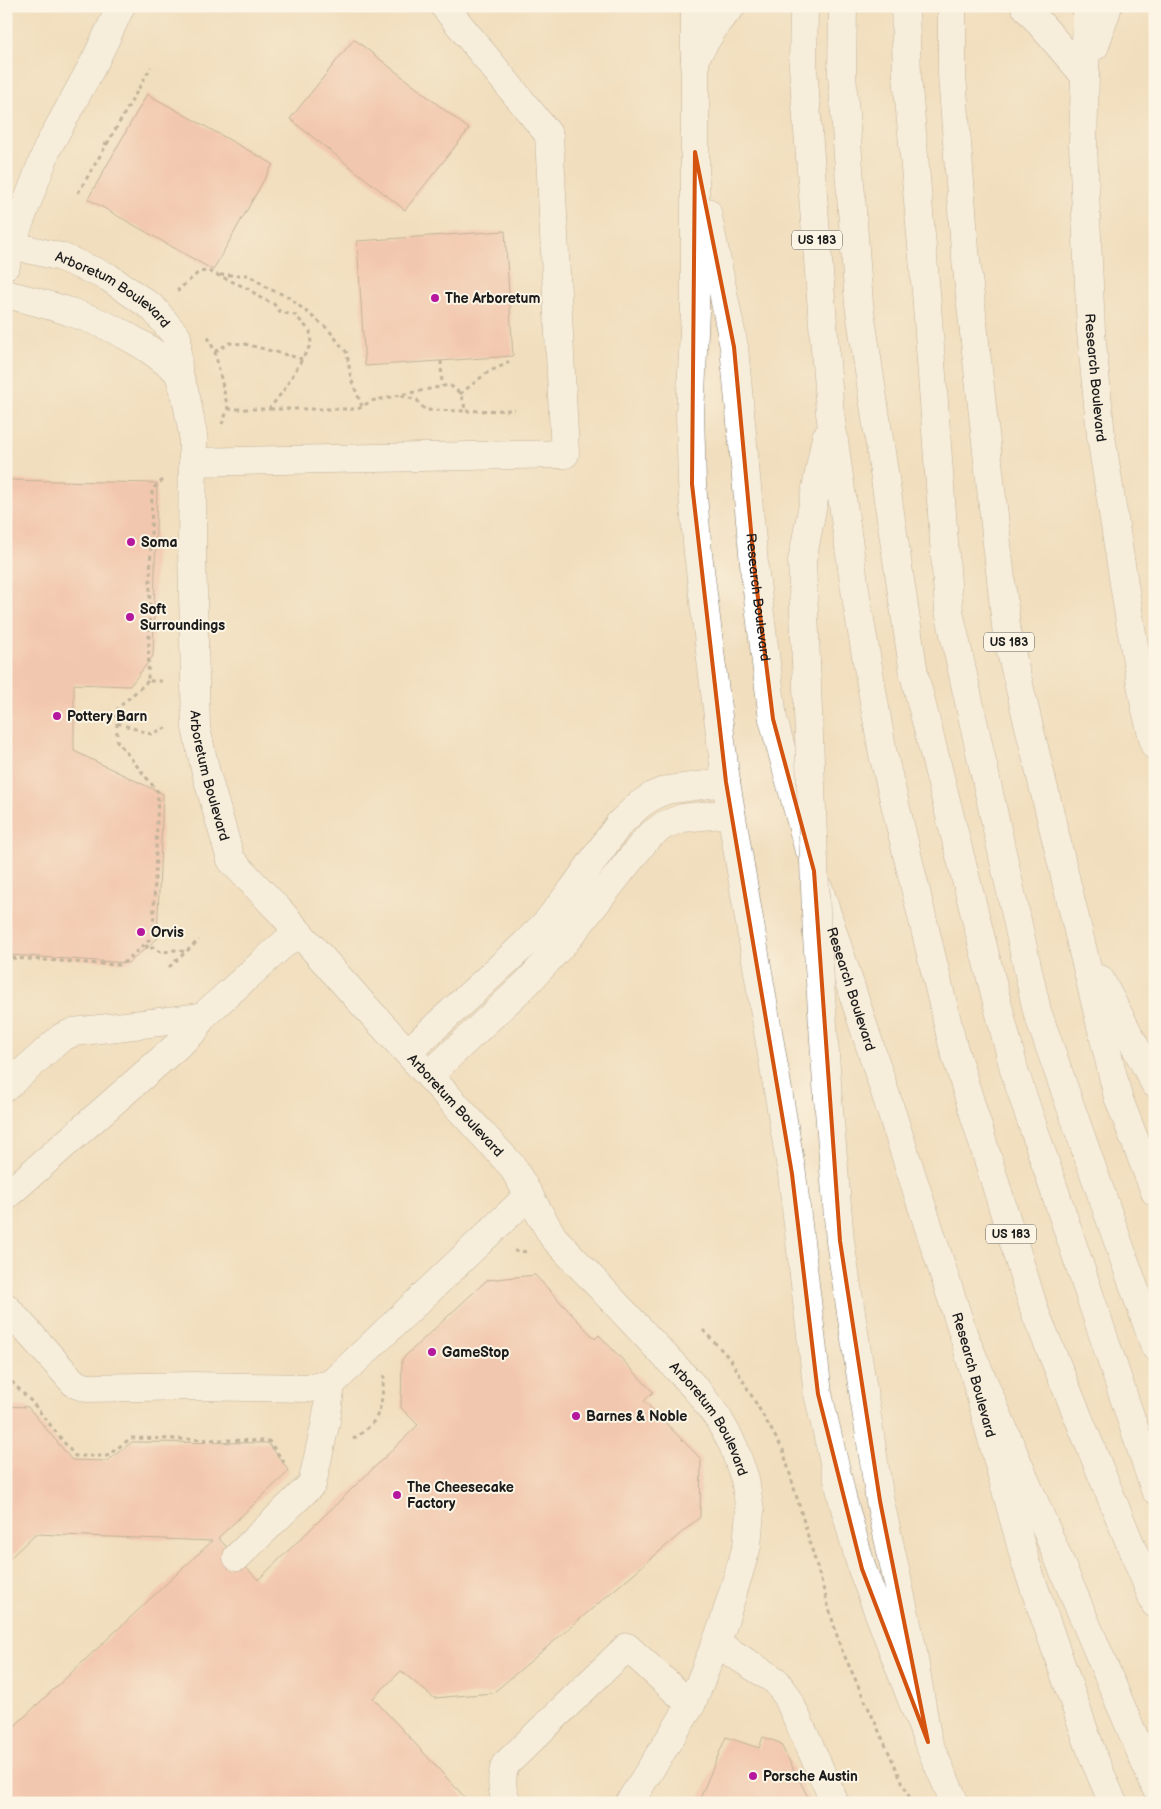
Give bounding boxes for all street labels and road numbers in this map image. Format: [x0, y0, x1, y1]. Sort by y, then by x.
road number: US 183 [792, 230, 842, 250]
street label: Arboretum Boulevard [54, 247, 174, 331]
street label: Research Boulevard [1082, 313, 1110, 443]
street label: Research Boulevard [743, 532, 774, 662]
road number: US 183 [984, 632, 1034, 652]
street label: Arboretum Boulevard [187, 710, 234, 843]
street label: Research Boulevard [823, 925, 879, 1053]
street label: Arboretum Boulevard [404, 1050, 507, 1160]
road number: US 183 [986, 1224, 1036, 1244]
street label: Research Boulevard [948, 1310, 1000, 1439]
street label: Arboretum Boulevard [666, 1358, 752, 1478]

